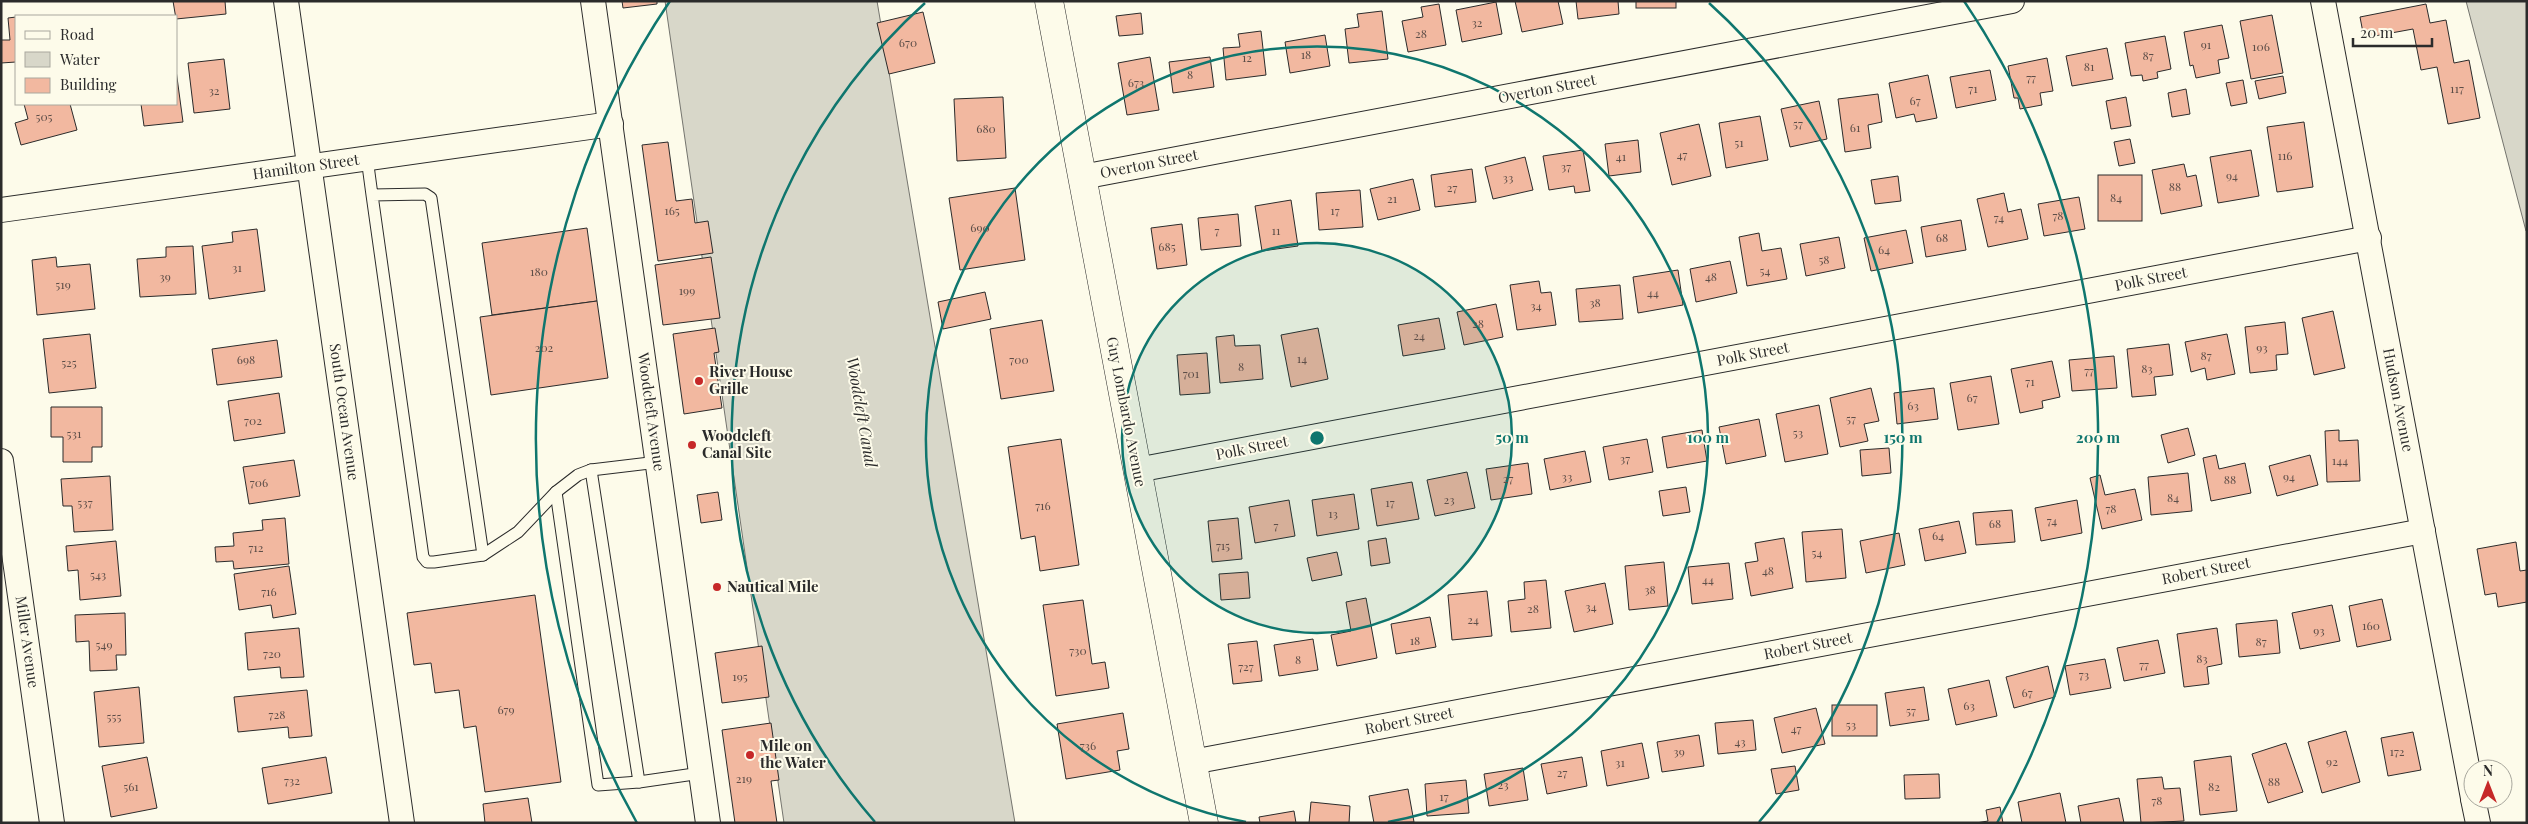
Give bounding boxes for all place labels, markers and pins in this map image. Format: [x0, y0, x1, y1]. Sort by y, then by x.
place label: River House Grille [709, 361, 793, 398]
marker: River House Grille [693, 375, 705, 387]
place label: Woodcleft Canal Site [701, 425, 772, 462]
centre of rings [1308, 429, 1326, 447]
marker: Woodcleft Canal Site [686, 439, 698, 451]
place label: Nautical Mile [727, 576, 819, 596]
marker: Nautical Mile [711, 581, 723, 593]
place label: Mile on the Water [759, 735, 826, 772]
marker: Mile on the Water [744, 749, 756, 761]

